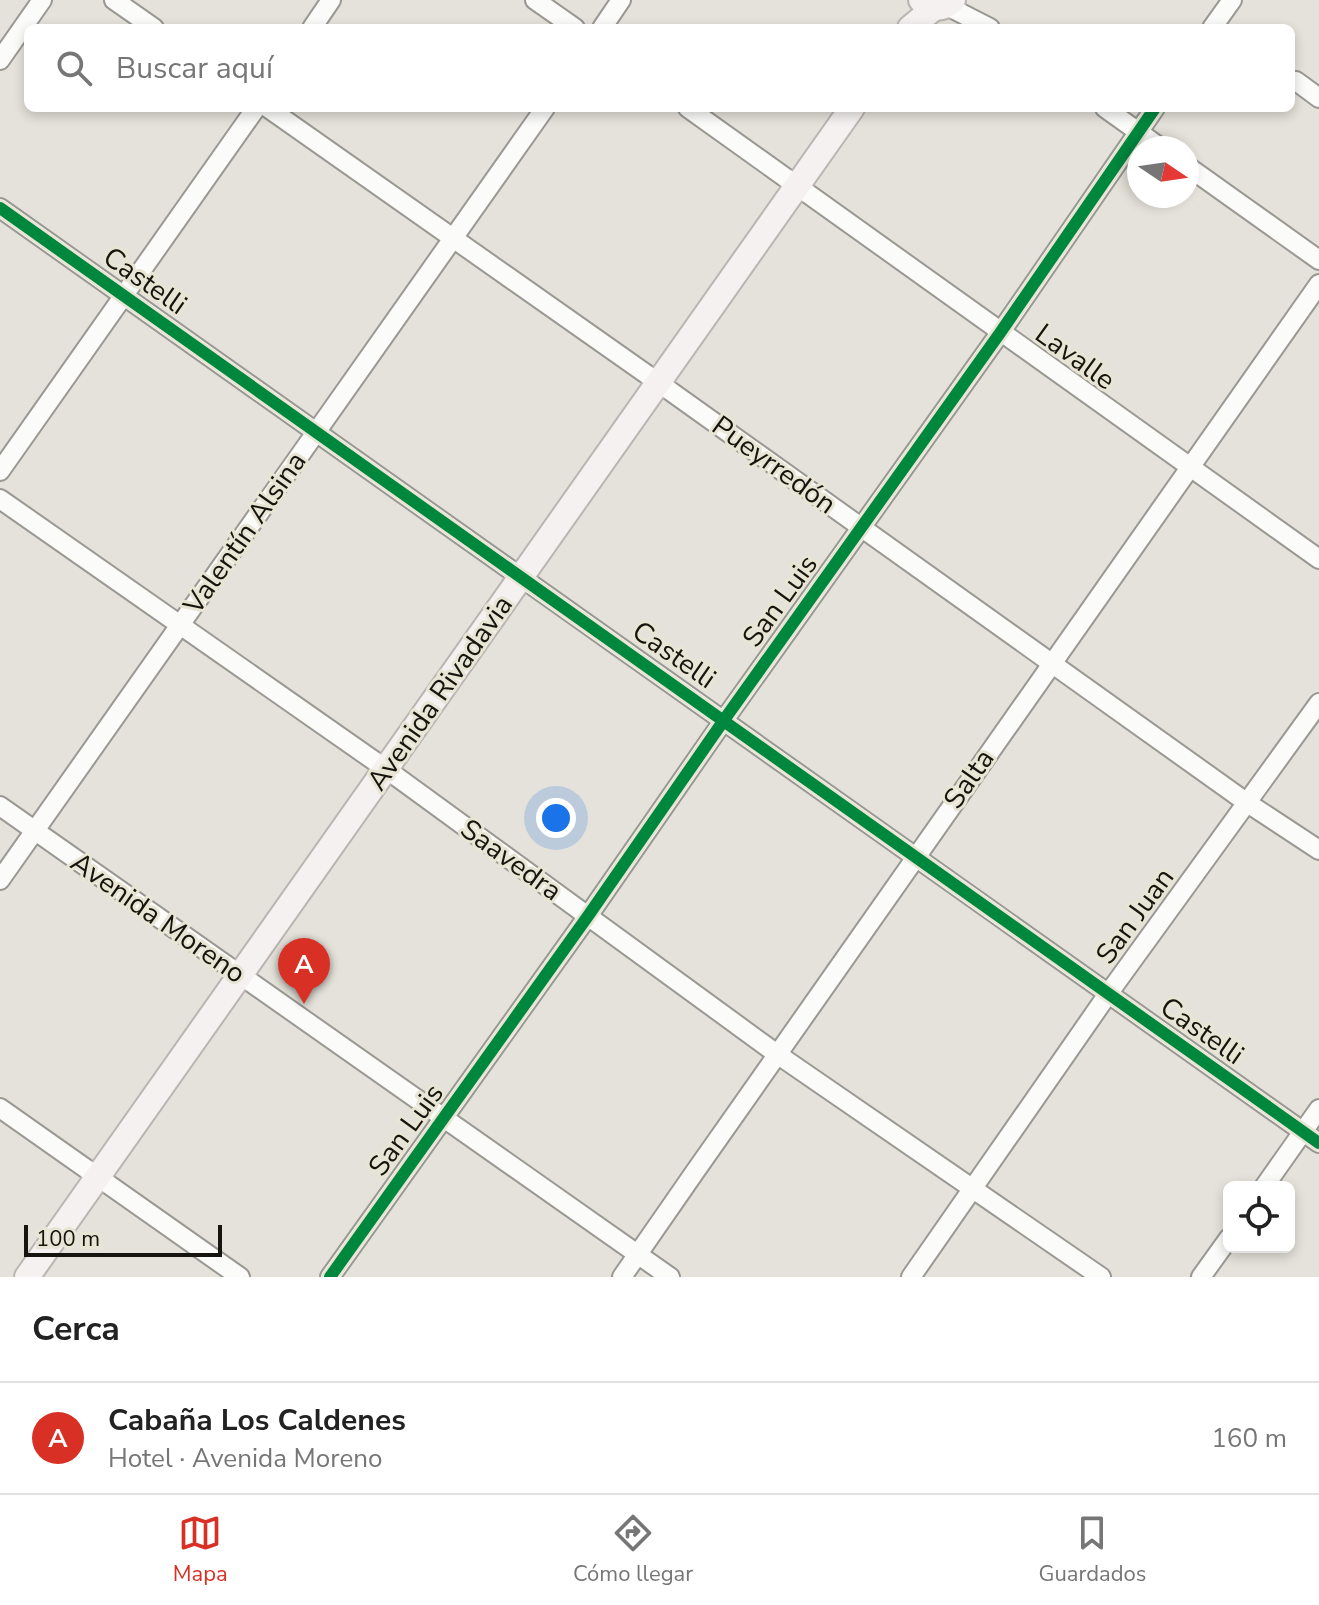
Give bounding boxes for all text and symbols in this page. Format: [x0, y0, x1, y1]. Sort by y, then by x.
search box [24, 24, 1295, 112]
icon: search [52, 46, 96, 90]
text: Buscar aquí [116, 48, 273, 89]
north arrow [1127, 136, 1199, 208]
street label: Castelli [96, 238, 194, 324]
street label: Lavalle [1027, 315, 1123, 399]
street label: Pueyrredón [704, 407, 844, 523]
street label: Valentín Alsina [174, 444, 315, 623]
street label: San Luis [734, 547, 826, 655]
street label: Avenida Rivadavia [358, 588, 522, 798]
street label: Castelli [625, 612, 723, 698]
street label: Salta [935, 742, 1003, 816]
your location [536, 798, 576, 838]
street label: Saavedra [453, 810, 569, 910]
street label: Avenida Moreno [63, 844, 253, 992]
street label: San Juan [1087, 860, 1183, 972]
pin: A [278, 938, 330, 1004]
street label: Castelli [1153, 988, 1251, 1074]
street label: San Luis [360, 1076, 452, 1184]
map controls [1223, 1181, 1295, 1253]
button: locate [1223, 1181, 1295, 1253]
scale bar [24, 1221, 222, 1257]
text: 100 m [36, 1224, 100, 1254]
text: Cerca [32, 1306, 120, 1352]
text: Cabaña Los Caldenes [108, 1400, 406, 1441]
text: A [48, 1421, 68, 1456]
text: 160 m [1211, 1421, 1287, 1456]
text: Hotel · Avenida Moreno [108, 1441, 383, 1476]
tab: Mapa [173, 1511, 228, 1589]
tab: Cómo llegar [573, 1511, 693, 1589]
tab: Guardados [1038, 1511, 1146, 1589]

